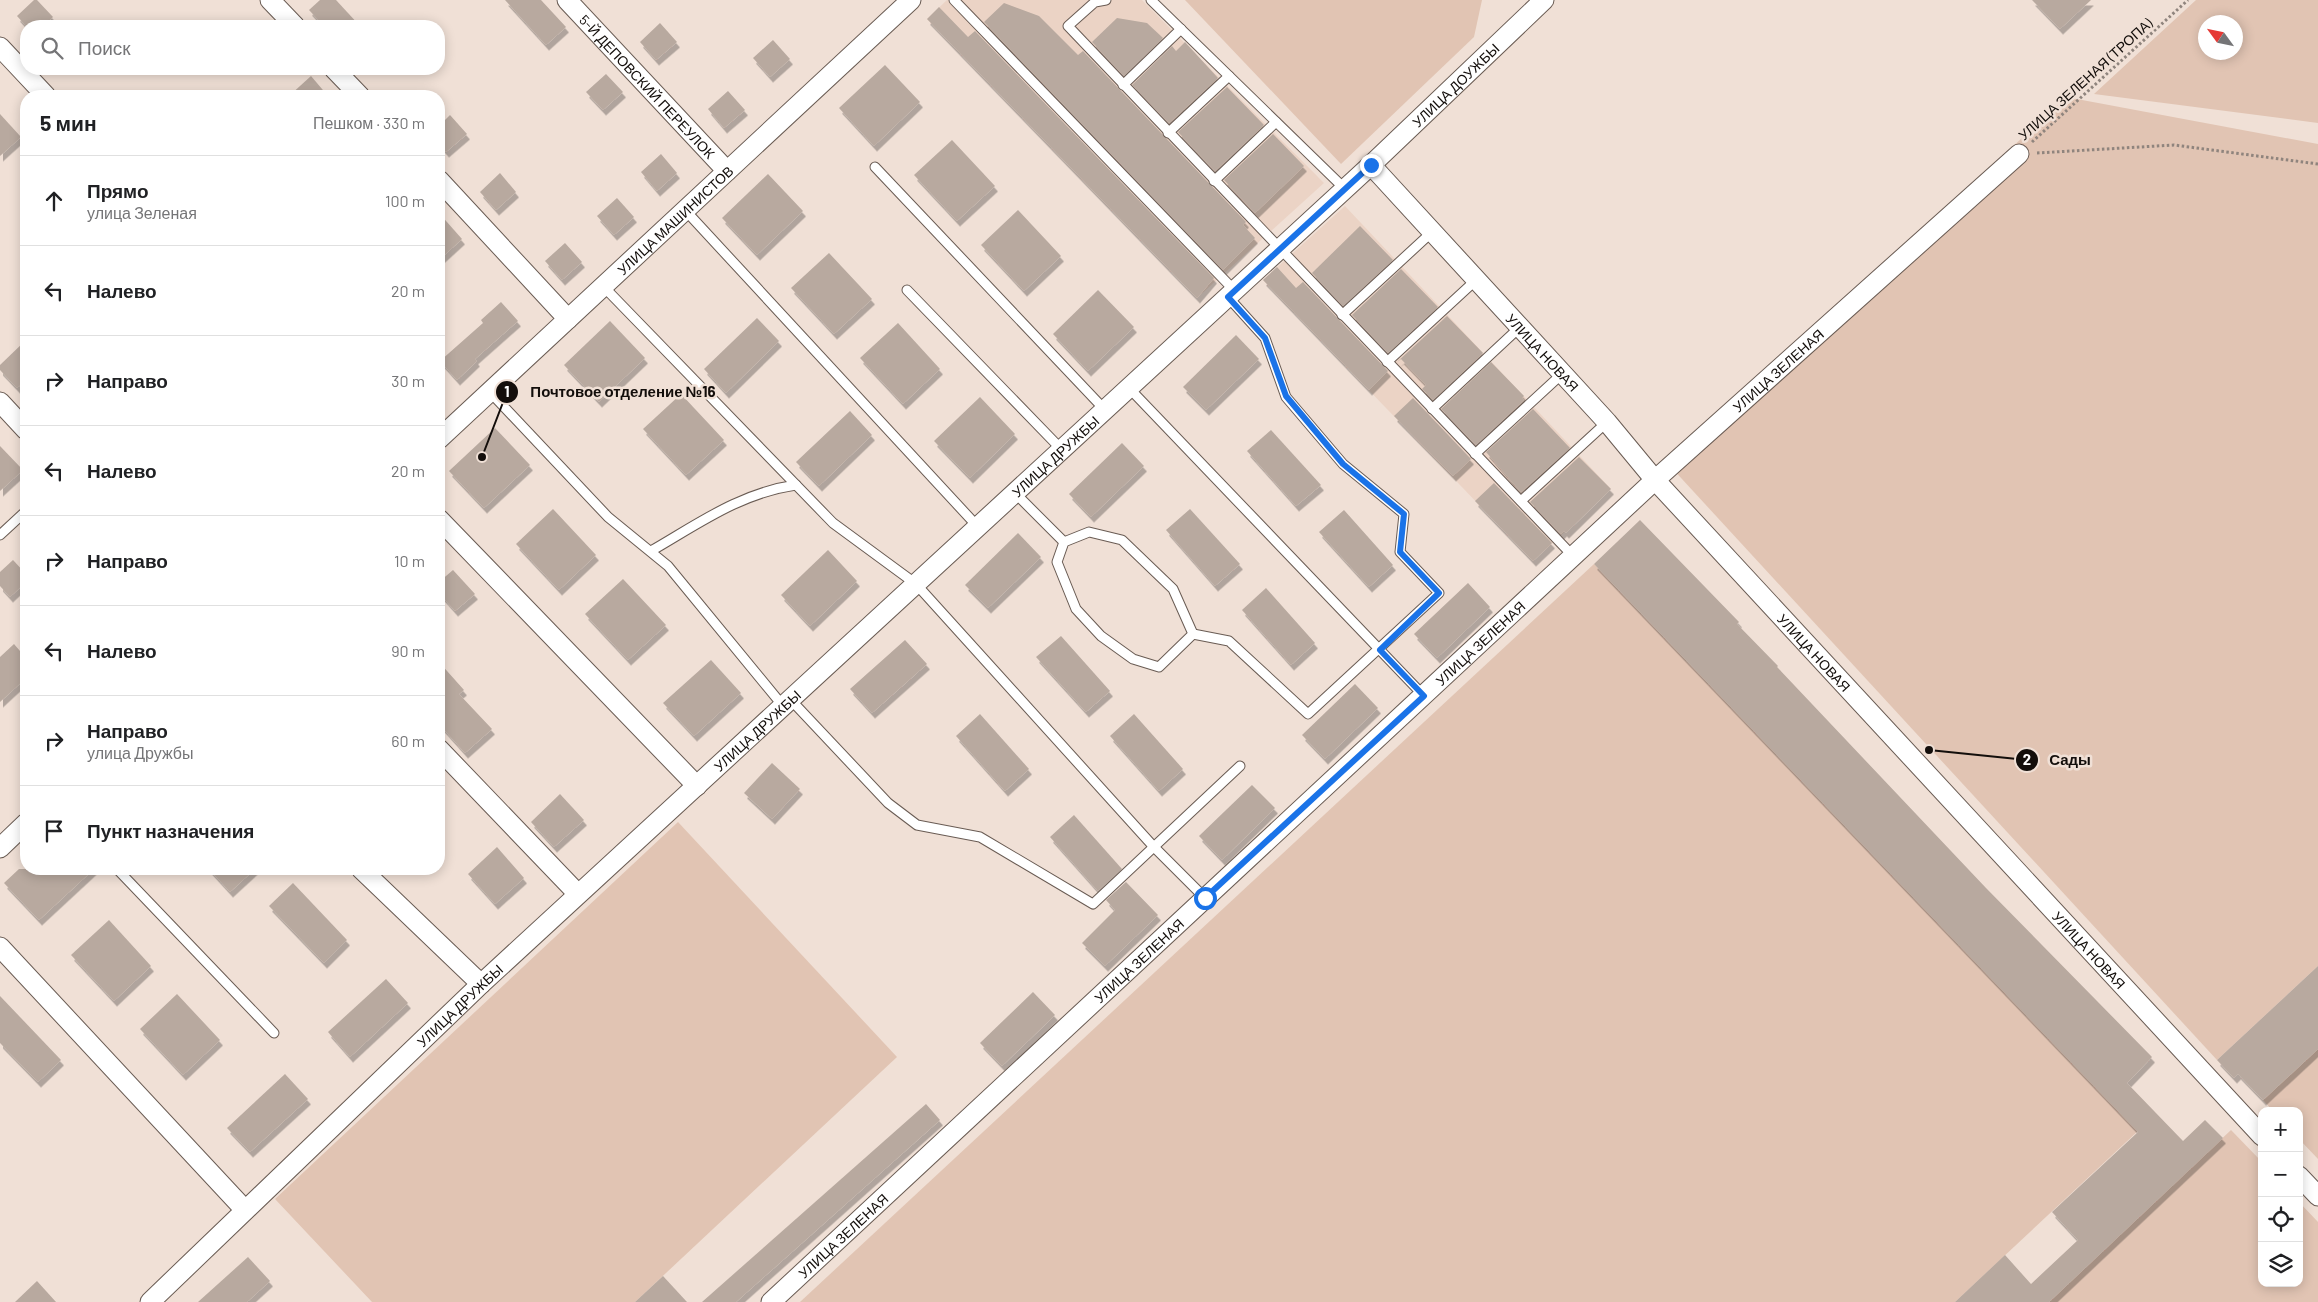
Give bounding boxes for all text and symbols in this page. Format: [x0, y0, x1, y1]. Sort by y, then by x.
street label: 5-Й ДЕПОВСКИЙ ПЕРЕУЛОК [576, 11, 719, 162]
street label: УЛИЦА ЗЕЛЕНАЯ (ТРОПА) [2015, 14, 2156, 144]
north arrow [2198, 15, 2243, 60]
search box [20, 20, 445, 75]
icon: search [38, 34, 66, 62]
text: Поиск [78, 36, 131, 59]
street label: УЛИЦА ДОУЖБЫ [1408, 39, 1502, 130]
text: 5 мин [40, 110, 97, 135]
text: Пешком · 330 m [313, 113, 425, 132]
route end [1360, 154, 1383, 177]
street label: УЛИЦА МАШИНИСТОВ [613, 162, 736, 278]
text: Прямо [87, 179, 149, 202]
icon: ahead [40, 187, 68, 215]
text: 100 m [385, 191, 425, 210]
text: улица Зеленая [87, 203, 197, 222]
icon: left [40, 277, 68, 305]
text: Налево [87, 279, 157, 302]
text: 20 m [391, 281, 425, 300]
street label: УЛИЦА НОВАЯ [1503, 310, 1583, 395]
street label: УЛИЦА ЗЕЛЕНАЯ [1729, 325, 1827, 415]
icon: right [40, 367, 68, 395]
text: Направо [87, 369, 168, 392]
text: 30 m [391, 371, 425, 390]
callout: Почтовое отделение №16 [495, 377, 725, 407]
text: 1 [504, 382, 510, 400]
text: Почтовое отделение №16 [530, 382, 716, 400]
street label: УЛИЦА ДРУЖБЫ [1008, 412, 1102, 500]
icon: left [40, 457, 68, 485]
text: Налево [87, 459, 157, 482]
text: 20 m [391, 461, 425, 480]
icon: right [40, 547, 68, 575]
text: Направо [87, 549, 168, 572]
text: 10 m [394, 551, 425, 570]
street label: УЛИЦА ЗЕЛЕНАЯ [1432, 597, 1528, 689]
street label: УЛИЦА НОВАЯ [1774, 610, 1855, 695]
icon: left [40, 637, 68, 665]
text: Налево [87, 639, 157, 662]
text: 90 m [391, 641, 425, 660]
street label: УЛИЦА ДРУЖБЫ [710, 686, 804, 774]
text: Направо [87, 719, 168, 742]
icon: right [40, 727, 68, 755]
text: 60 m [391, 731, 425, 750]
text: улица Дружбы [87, 743, 193, 762]
callout: Сады [2014, 745, 2101, 775]
text: 2 [2023, 750, 2031, 768]
text: Сады [2049, 750, 2091, 768]
icon: arrive [40, 817, 68, 845]
text: Пункт назначения [87, 819, 254, 842]
route start [1194, 887, 1217, 910]
street label: УЛИЦА НОВАЯ [2049, 907, 2130, 992]
street label: УЛИЦА ЗЕЛЕНАЯ [1090, 914, 1187, 1006]
street label: УЛИЦА ДРУЖБЫ [413, 960, 506, 1050]
map controls [2258, 1107, 2303, 1287]
button: + [2258, 1107, 2303, 1152]
button: − [2258, 1152, 2303, 1197]
street label: УЛИЦА ЗЕЛЕНАЯ [794, 1189, 891, 1281]
button: locate [2258, 1197, 2303, 1242]
button: layers [2258, 1242, 2303, 1287]

